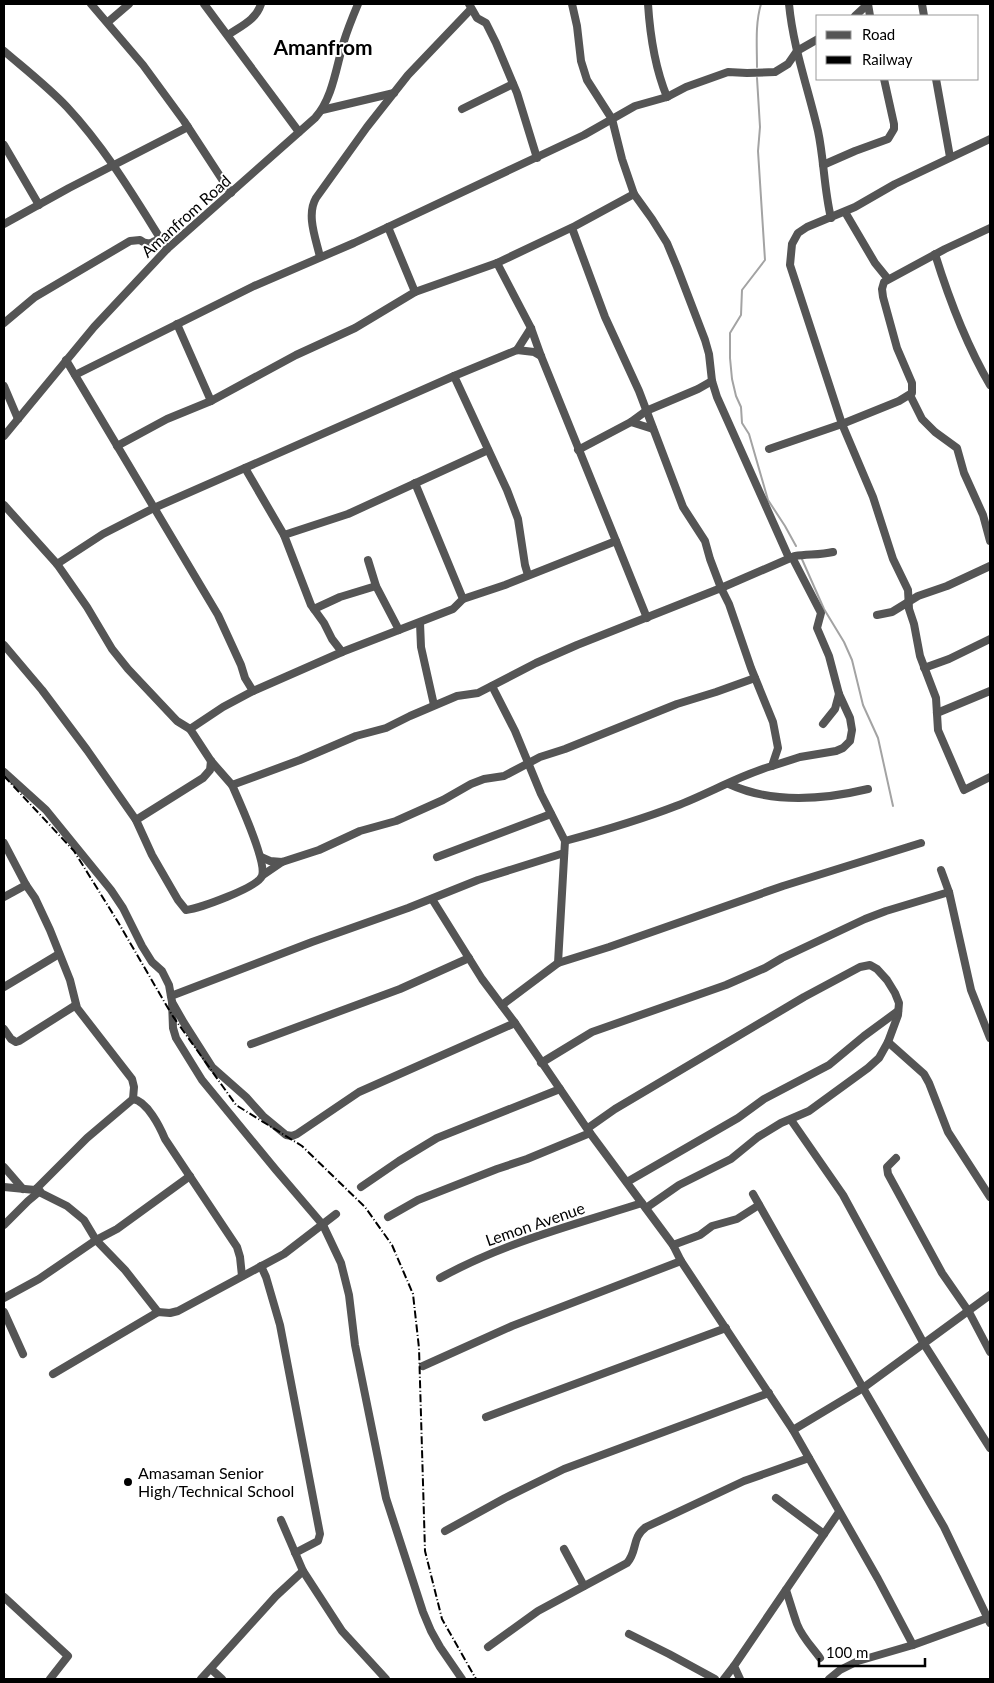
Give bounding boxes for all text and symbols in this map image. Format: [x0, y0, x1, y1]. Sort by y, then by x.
legend [816, 15, 979, 80]
text: Road [862, 25, 895, 43]
district label: Amanfrom [272, 34, 373, 59]
text: Railway [862, 50, 913, 68]
street label: Amanfrom Road [137, 171, 234, 261]
street label: Lemon Avenue [483, 1198, 587, 1249]
place label: Amasaman Senior High/Technical School [138, 1463, 294, 1500]
marker: Amasaman Senior High/Technical School [122, 1476, 134, 1488]
scale bar [819, 1636, 925, 1668]
text: 100 m [826, 1643, 868, 1661]

